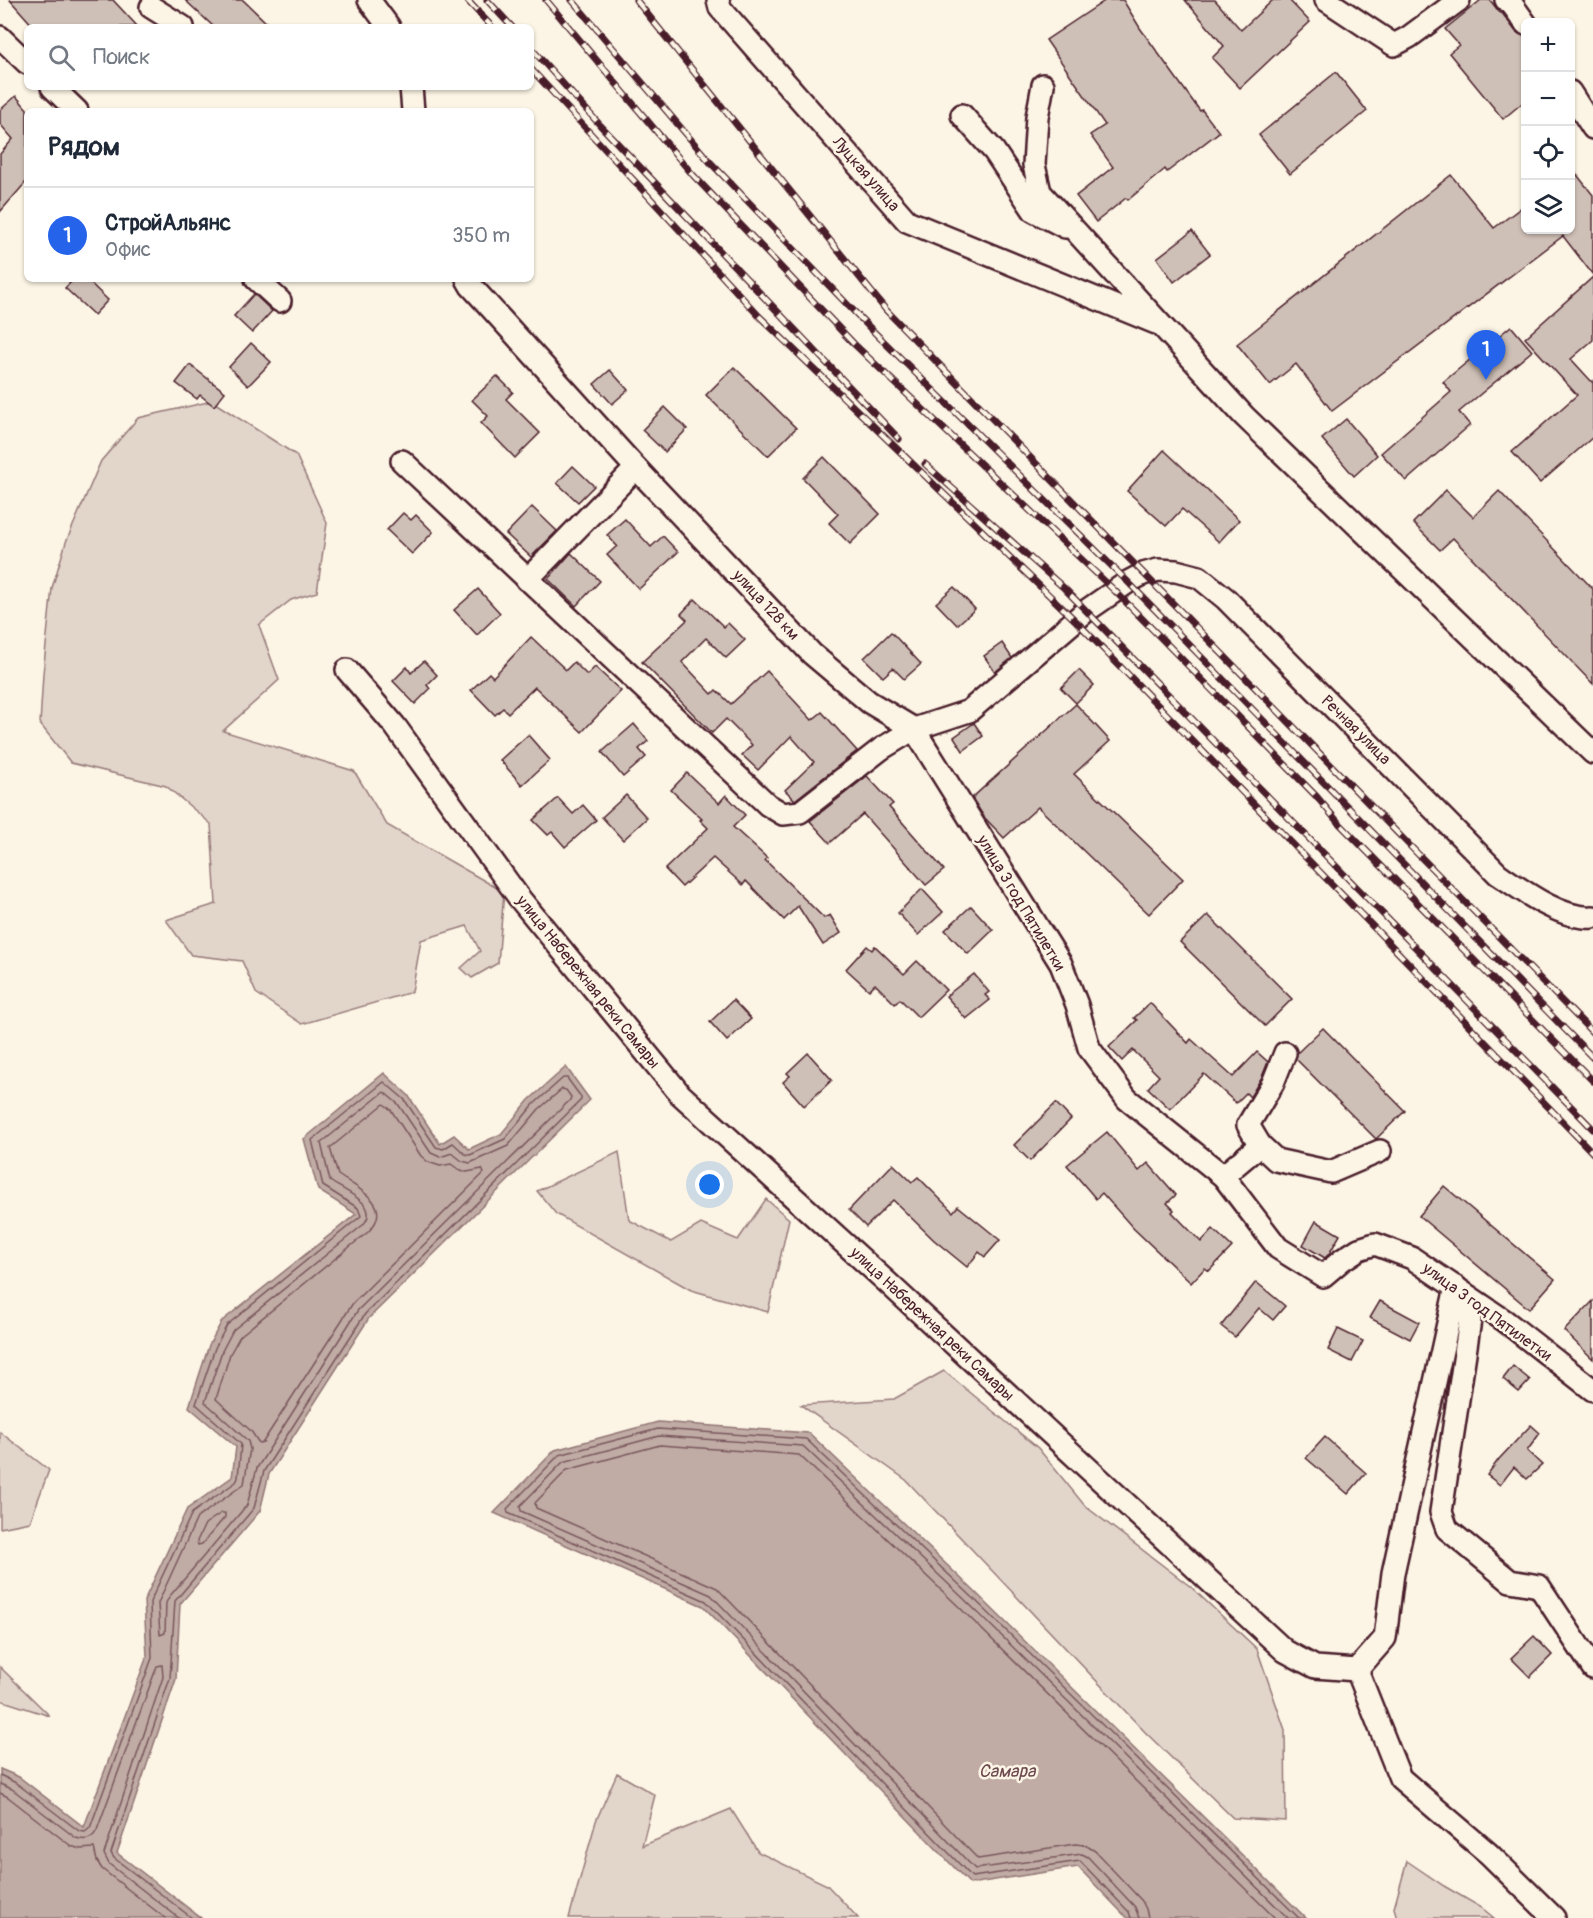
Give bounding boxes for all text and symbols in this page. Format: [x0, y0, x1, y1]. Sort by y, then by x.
map controls [1521, 18, 1575, 234]
button: + [1521, 18, 1575, 72]
search box [24, 24, 534, 90]
icon: search [45, 41, 78, 74]
text: Поиск [93, 43, 150, 71]
button: − [1521, 72, 1575, 126]
button: locate [1521, 126, 1575, 180]
text: Рядом [48, 131, 120, 163]
street label: Луцкая улица [827, 132, 904, 216]
button: layers [1521, 180, 1575, 234]
text: СтройАльянс [105, 209, 231, 237]
text: 1 [64, 223, 71, 248]
text: 350 m [452, 223, 510, 248]
text: Офис [105, 237, 151, 262]
pin: 1 [1466, 330, 1506, 380]
street label: улица 128 км [728, 565, 804, 644]
street label: Речная улица [1317, 691, 1395, 769]
street label: улица 3 год Пятилетки [972, 831, 1069, 974]
street label: улица Набережная реки Самары [511, 891, 664, 1073]
your location [695, 1170, 724, 1199]
street label: улица Набережная реки Самары [845, 1242, 1018, 1405]
street label: улица 3 год Пятилетки [1418, 1258, 1555, 1366]
water label: Самара [979, 1760, 1037, 1783]

